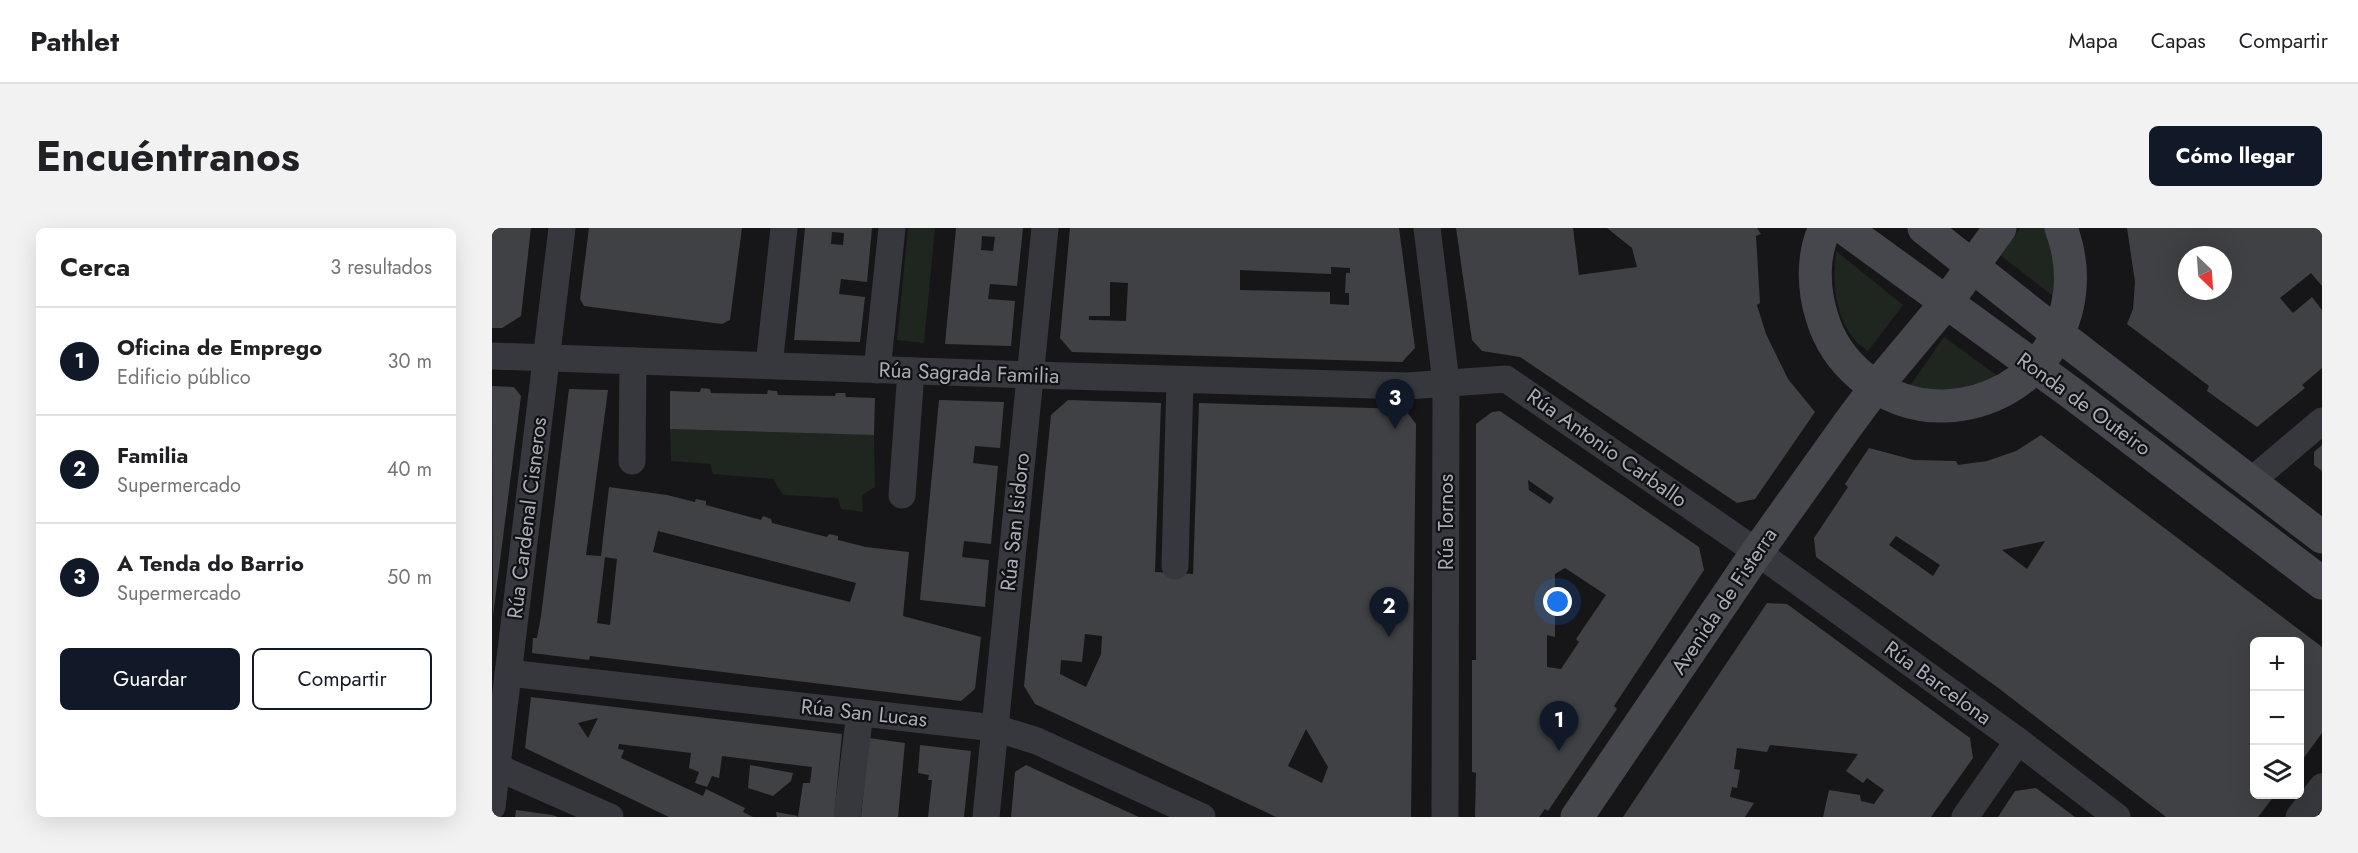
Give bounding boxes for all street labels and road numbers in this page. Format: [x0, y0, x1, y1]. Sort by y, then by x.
street label: Ronda de Outeiro [2011, 345, 2157, 463]
street label: Rúa Sagrada Familia [878, 355, 1060, 391]
street label: Rúa Antonio Carballo [1521, 381, 1693, 515]
street label: Rúa Cardenal Cisneros [500, 415, 554, 621]
street label: Rúa San Isidoro [993, 451, 1037, 593]
street label: Rúa Tornos [1431, 474, 1461, 570]
street label: Avenida de Fisterra [1664, 522, 1784, 680]
street label: Rúa Barcelona [1878, 634, 1998, 732]
street label: Rúa San Lucas [799, 691, 929, 735]

